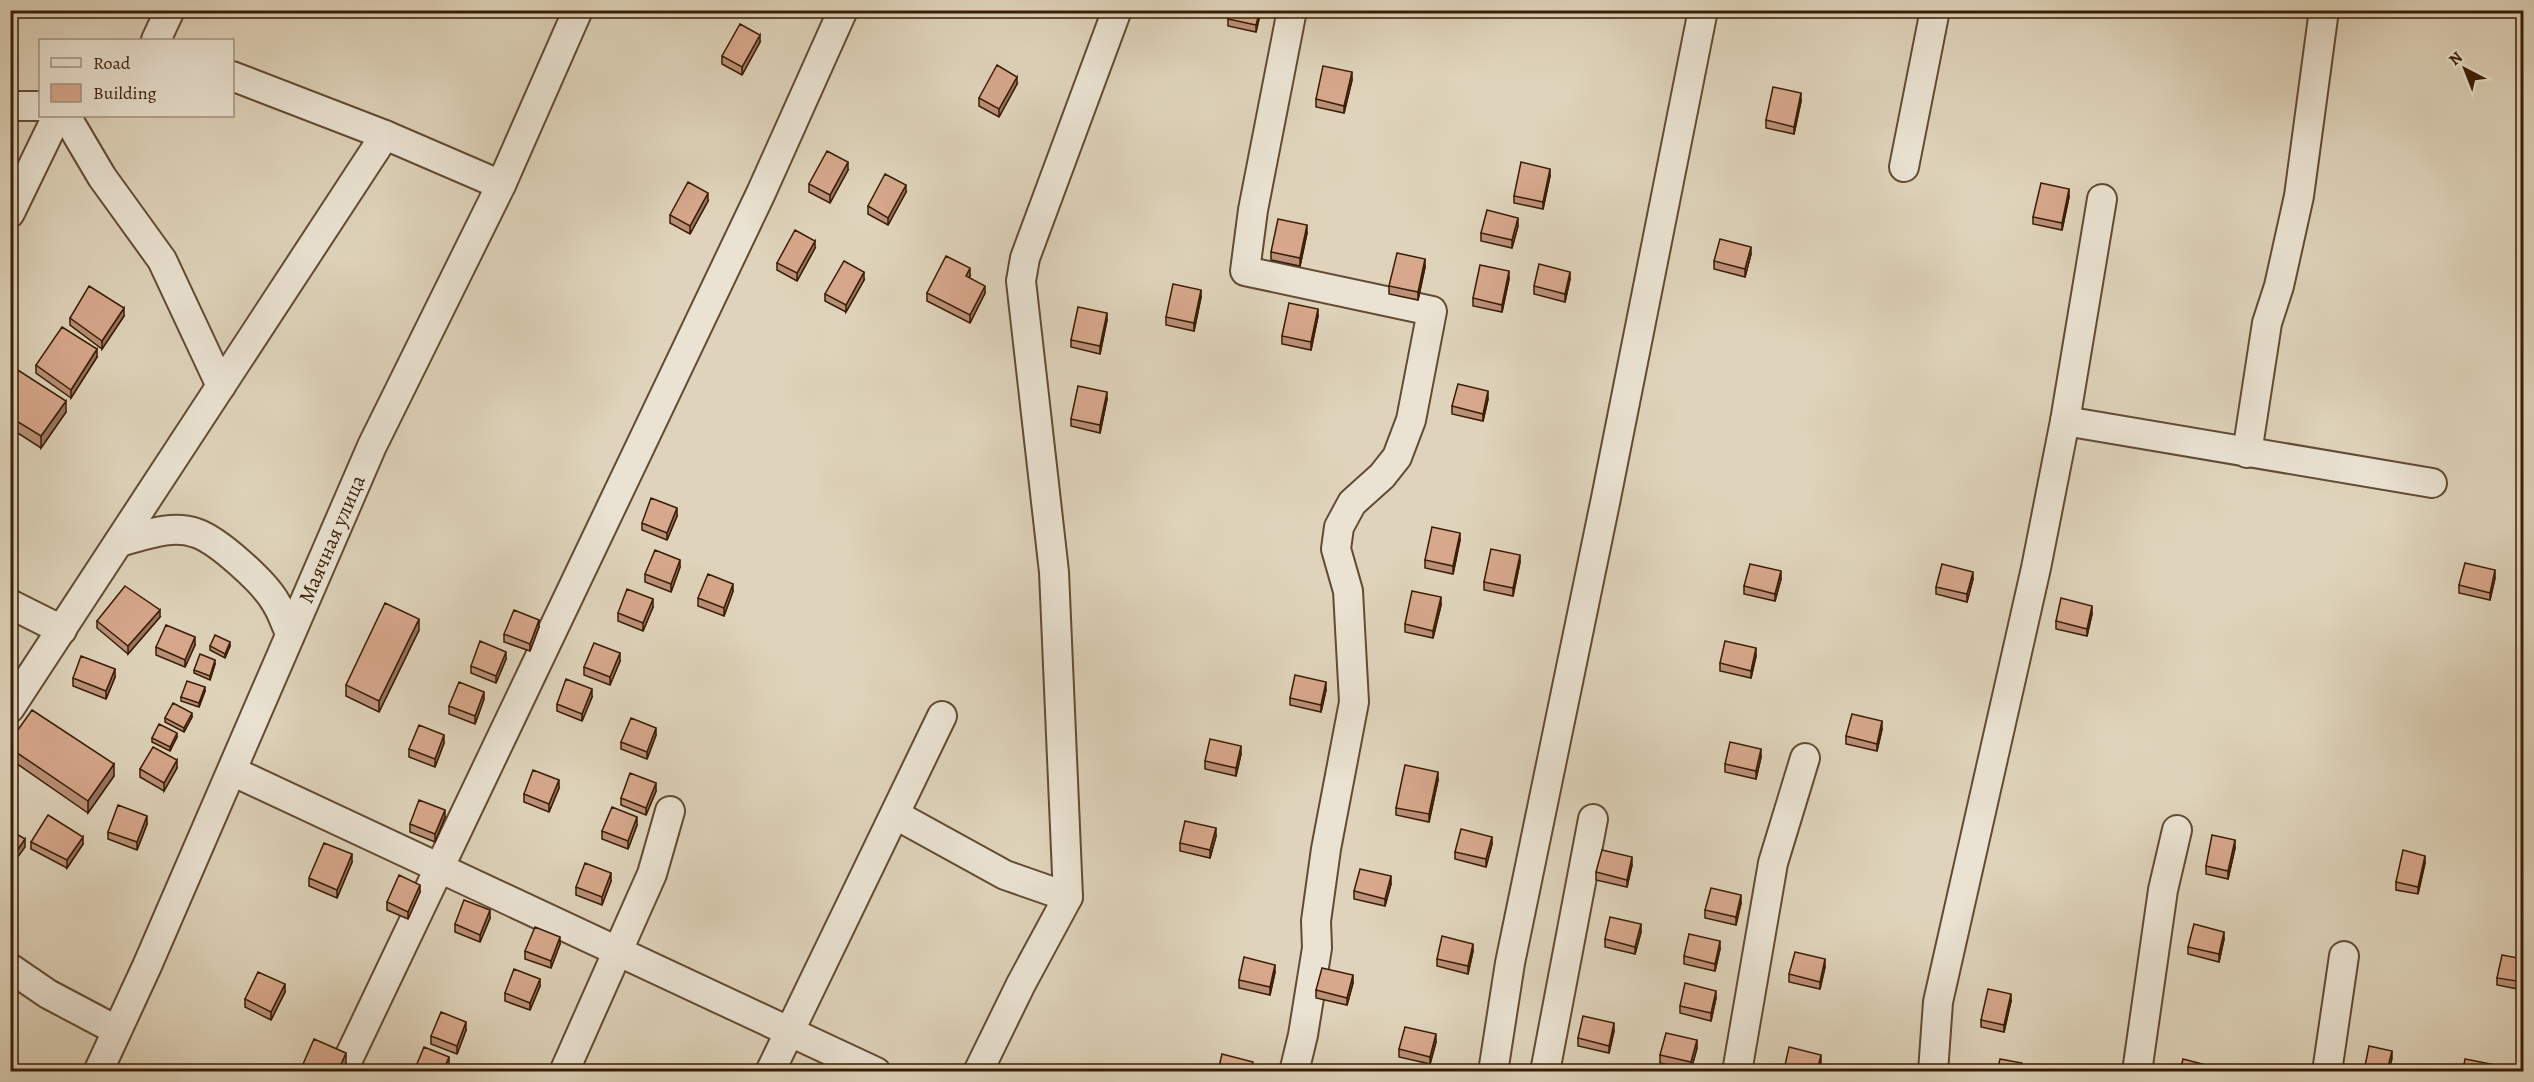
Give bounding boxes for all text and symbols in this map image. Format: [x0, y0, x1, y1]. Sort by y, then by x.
legend [39, 39, 234, 117]
north arrow [2435, 39, 2495, 99]
text: N [2444, 46, 2468, 71]
text: Road [93, 51, 131, 75]
text: Building [93, 81, 157, 105]
street label: Маячная улица [292, 470, 372, 608]

